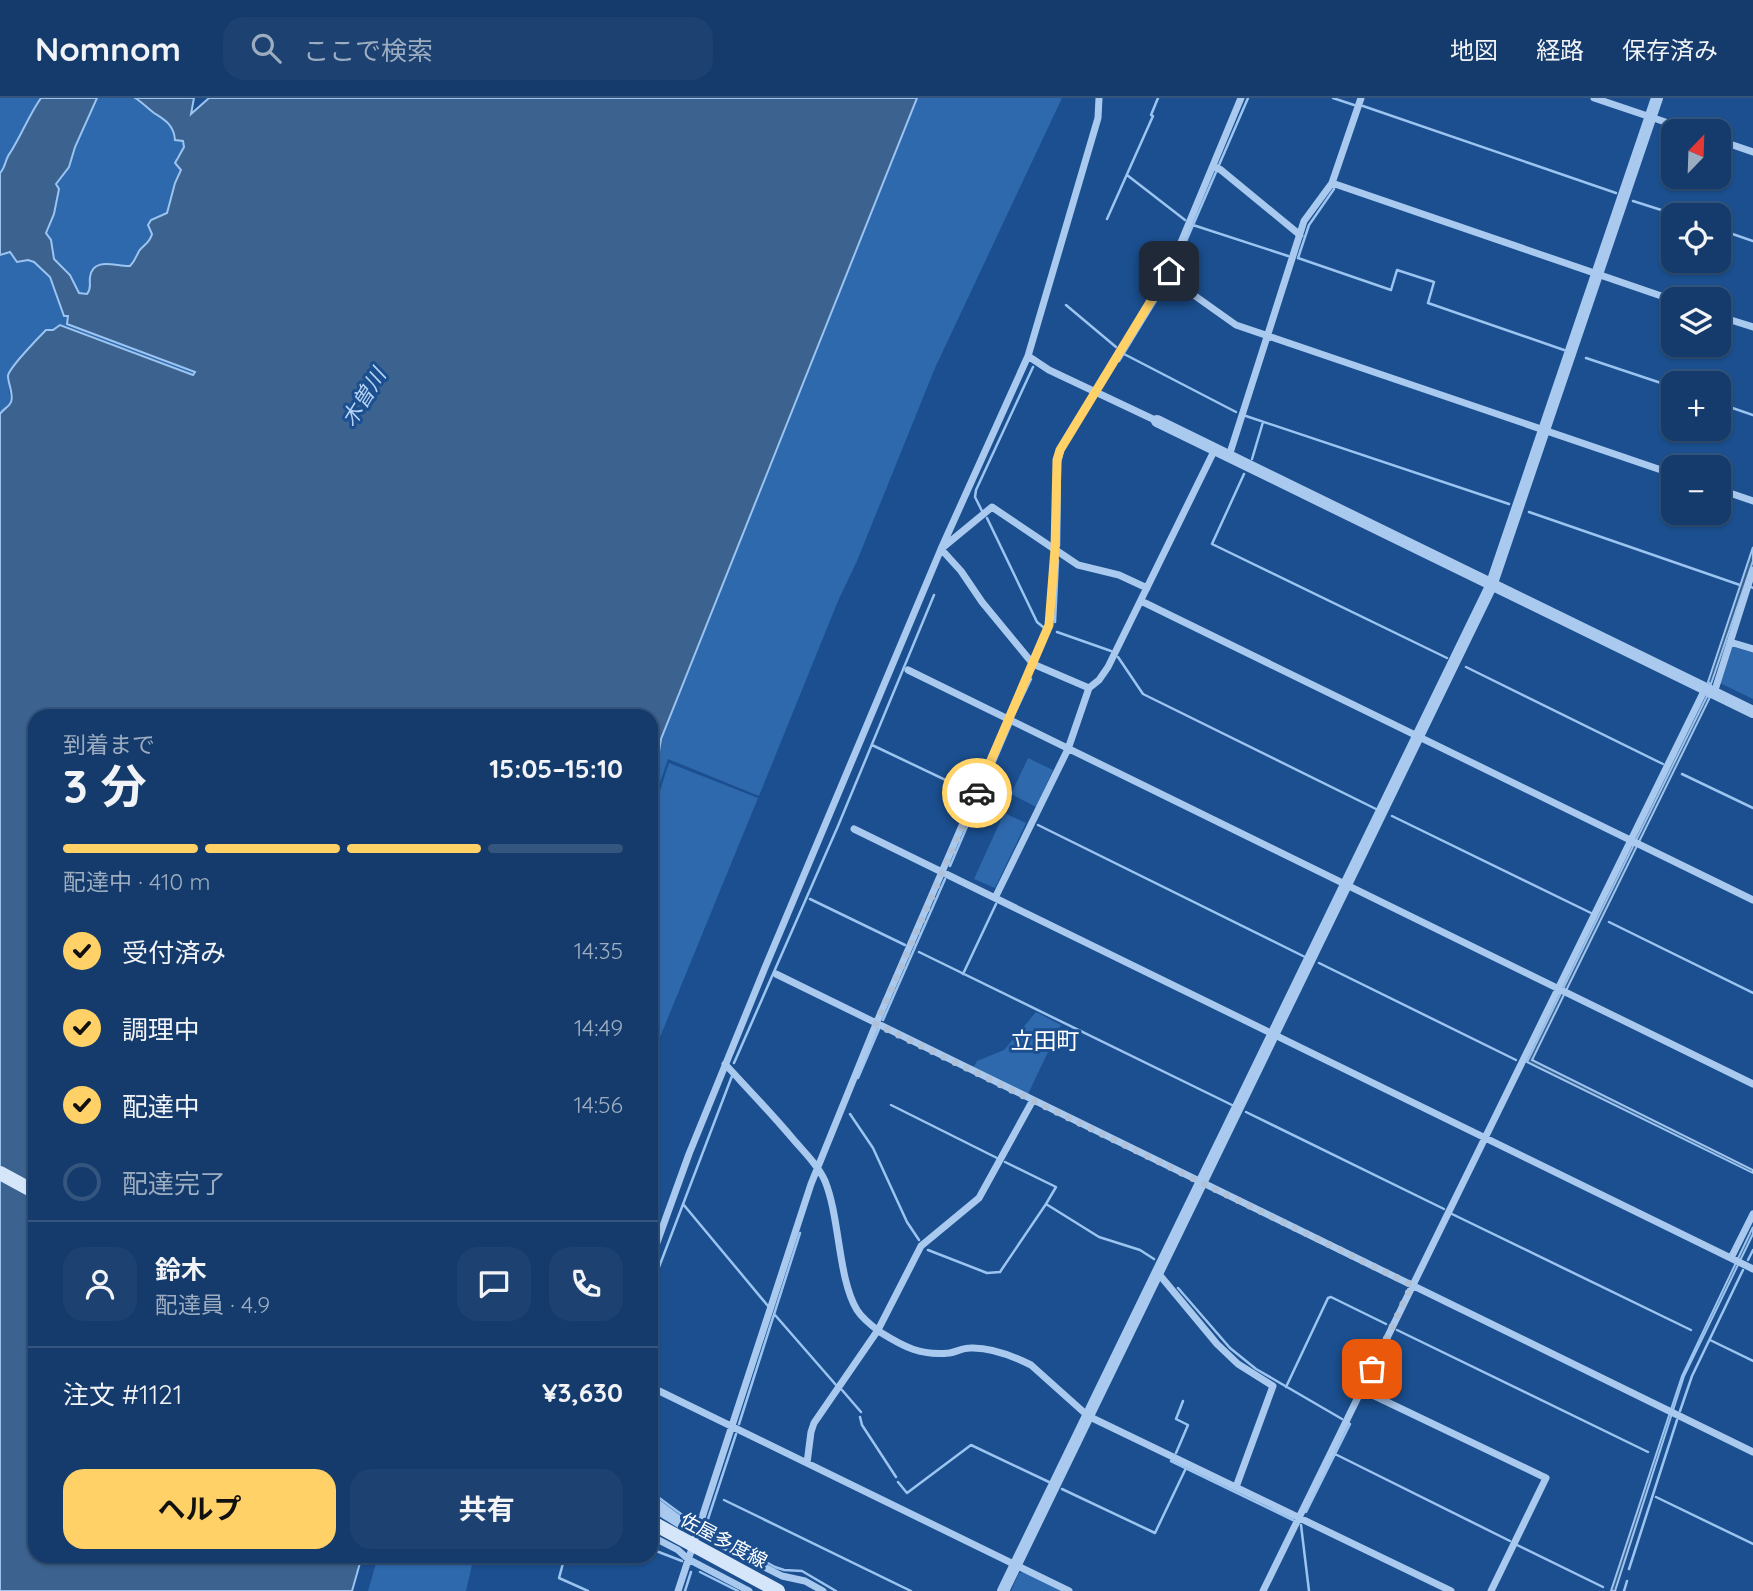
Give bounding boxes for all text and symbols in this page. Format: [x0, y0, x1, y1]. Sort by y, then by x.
search box [223, 17, 713, 80]
text: Nomnom [35, 28, 181, 69]
icon: search [247, 29, 285, 67]
text: ここで検索 [303, 34, 433, 67]
text: 地図 [1450, 35, 1498, 65]
text: 経路 [1536, 35, 1584, 65]
text: 保存済み [1622, 35, 1718, 65]
north arrow [1661, 119, 1731, 189]
map controls [1661, 119, 1731, 525]
button: locate [1661, 203, 1731, 273]
pin [1139, 241, 1199, 301]
icon: home [1150, 252, 1188, 290]
button: layers [1661, 287, 1731, 357]
water label: 木曽川 [335, 362, 392, 431]
button: + [1661, 371, 1731, 441]
button: − [1661, 455, 1731, 525]
text: 到着まで [63, 730, 155, 759]
text: 15:05–15:10 [489, 752, 623, 785]
text: 3 分 [63, 757, 147, 815]
courier [942, 758, 1012, 828]
icon: car [958, 774, 996, 812]
text: 配達中 · 410 m [63, 867, 210, 896]
icon: check [63, 932, 101, 970]
text: 受付済み [122, 936, 226, 969]
text: 14:35 [574, 936, 623, 965]
icon: check [63, 1009, 101, 1047]
text: 調理中 [122, 1013, 200, 1046]
text: 14:49 [574, 1013, 623, 1042]
district label: 立田町 [1011, 1026, 1080, 1055]
icon: check [63, 1086, 101, 1124]
text: 配達中 [122, 1090, 200, 1123]
text: 14:56 [574, 1090, 623, 1119]
text: 配達完了 [122, 1167, 226, 1200]
button: person [63, 1247, 137, 1321]
button: chat [457, 1247, 531, 1321]
button: phone [549, 1247, 623, 1321]
text: 鈴木 [155, 1253, 207, 1286]
text: 配達員 · 4.9 [155, 1290, 270, 1319]
pin [1342, 1339, 1402, 1399]
icon: bag [1353, 1350, 1391, 1388]
text: ¥3,630 [542, 1376, 623, 1409]
text: 注文 #1121 [63, 1378, 182, 1411]
button: ヘルプ [63, 1469, 336, 1549]
button: 共有 [350, 1469, 623, 1549]
street label: 佐屋多度線 [676, 1507, 772, 1573]

